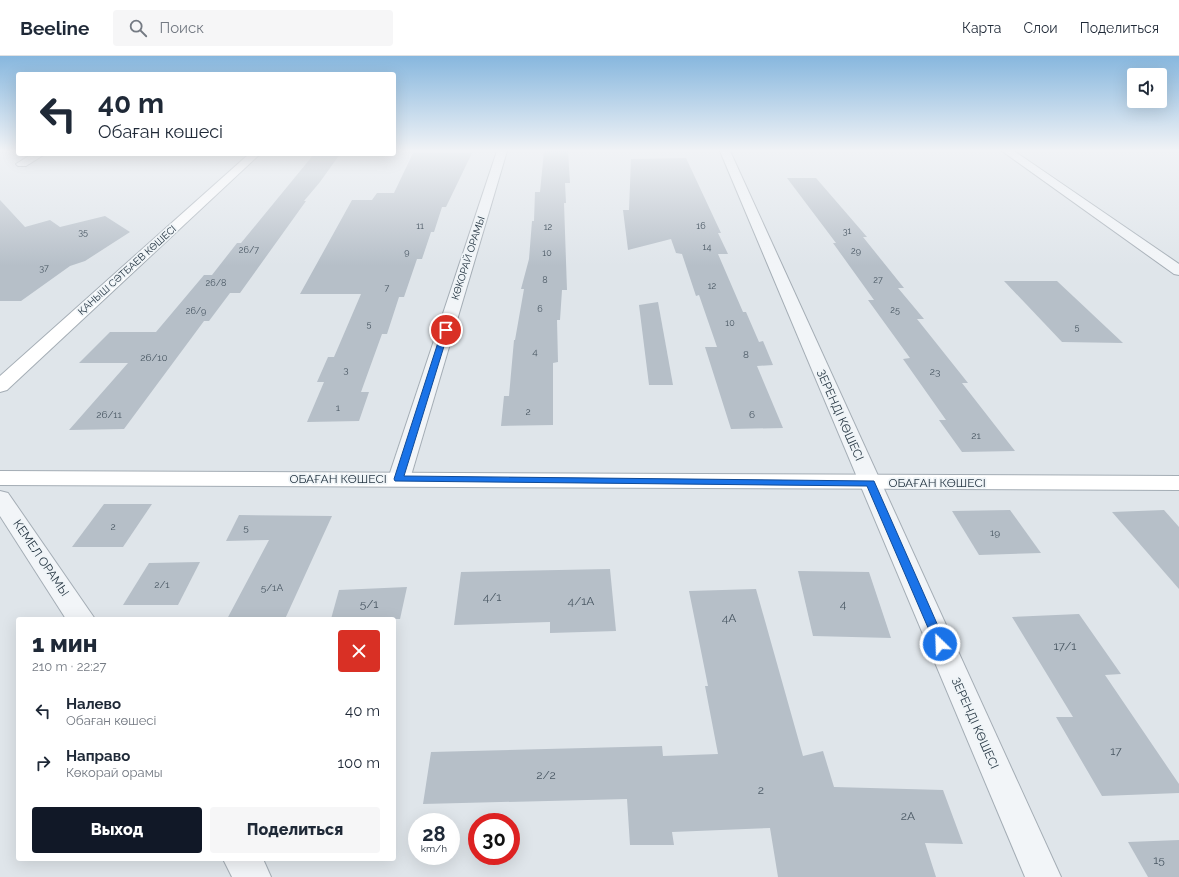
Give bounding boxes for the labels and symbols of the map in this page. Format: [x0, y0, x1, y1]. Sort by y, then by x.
street label: КӨКОРАЙ ОРАМЫ [449, 215, 487, 301]
house number: 11 [416, 221, 424, 231]
house number: 16 [696, 221, 706, 231]
house number: 12 [544, 222, 553, 232]
street label: ҚАНЫШ СӘТБАЕВ КӨШЕСІ [76, 223, 178, 317]
house number: 31 [843, 226, 851, 236]
house number: 35 [78, 227, 88, 237]
house number: 14 [703, 242, 711, 252]
house number: 26/7 [239, 245, 259, 255]
house number: 29 [851, 246, 861, 256]
house number: 9 [404, 247, 410, 257]
house number: 10 [542, 248, 552, 258]
house number: 37 [39, 263, 49, 273]
house number: 8 [542, 275, 548, 285]
house number: 27 [873, 275, 883, 285]
house number: 26/8 [206, 278, 226, 288]
house number: 12 [708, 281, 717, 291]
house number: 7 [385, 283, 390, 293]
house number: 6 [537, 304, 543, 314]
house number: 25 [890, 305, 900, 315]
house number: 26/9 [186, 306, 206, 316]
pin [429, 313, 463, 347]
house number: 10 [725, 318, 735, 328]
house number: 5 [367, 319, 372, 329]
house number: 5 [1075, 322, 1080, 332]
house number: 4 [532, 346, 538, 357]
house number: 8 [743, 349, 749, 360]
house number: 26/10 [140, 352, 168, 363]
house number: 3 [343, 364, 349, 375]
house number: 23 [930, 366, 940, 377]
street label: ЗЕРЕНДІ КӨШЕСІ [814, 367, 866, 463]
house number: 1 [336, 402, 341, 413]
house number: 2 [525, 406, 531, 417]
house number: 26/11 [96, 409, 123, 420]
house number: 6 [749, 409, 755, 420]
house number: 21 [971, 430, 981, 441]
street label: ОБАҒАН КӨШЕСІ [289, 472, 387, 486]
street label: ОБАҒАН КӨШЕСІ [888, 476, 986, 490]
street label: КЕМЕЛ ОРАМЫ [10, 517, 72, 599]
house number: 2 [110, 521, 116, 532]
house number: 5 [243, 522, 249, 533]
house number: 19 [990, 527, 1000, 538]
house number: 2/1 [154, 579, 170, 590]
house number: 5/1А [261, 582, 283, 593]
house number: 4/1 [483, 590, 501, 604]
house number: 4/1А [568, 594, 594, 608]
house number: 5/1 [360, 597, 378, 611]
house number: 4 [840, 597, 847, 611]
house number: 4А [722, 611, 736, 625]
position arrow [919, 623, 961, 665]
house number: 17/1 [1054, 639, 1076, 653]
street label: ЗЕРЕНДІ КӨШЕСІ [949, 675, 1001, 771]
house number: 17 [1110, 744, 1122, 758]
house number: 2/2 [536, 768, 556, 782]
house number: 2 [758, 783, 764, 797]
house number: 2А [901, 809, 915, 823]
speed limit sign: 30 [468, 813, 520, 865]
house number: 15 [1153, 853, 1165, 867]

